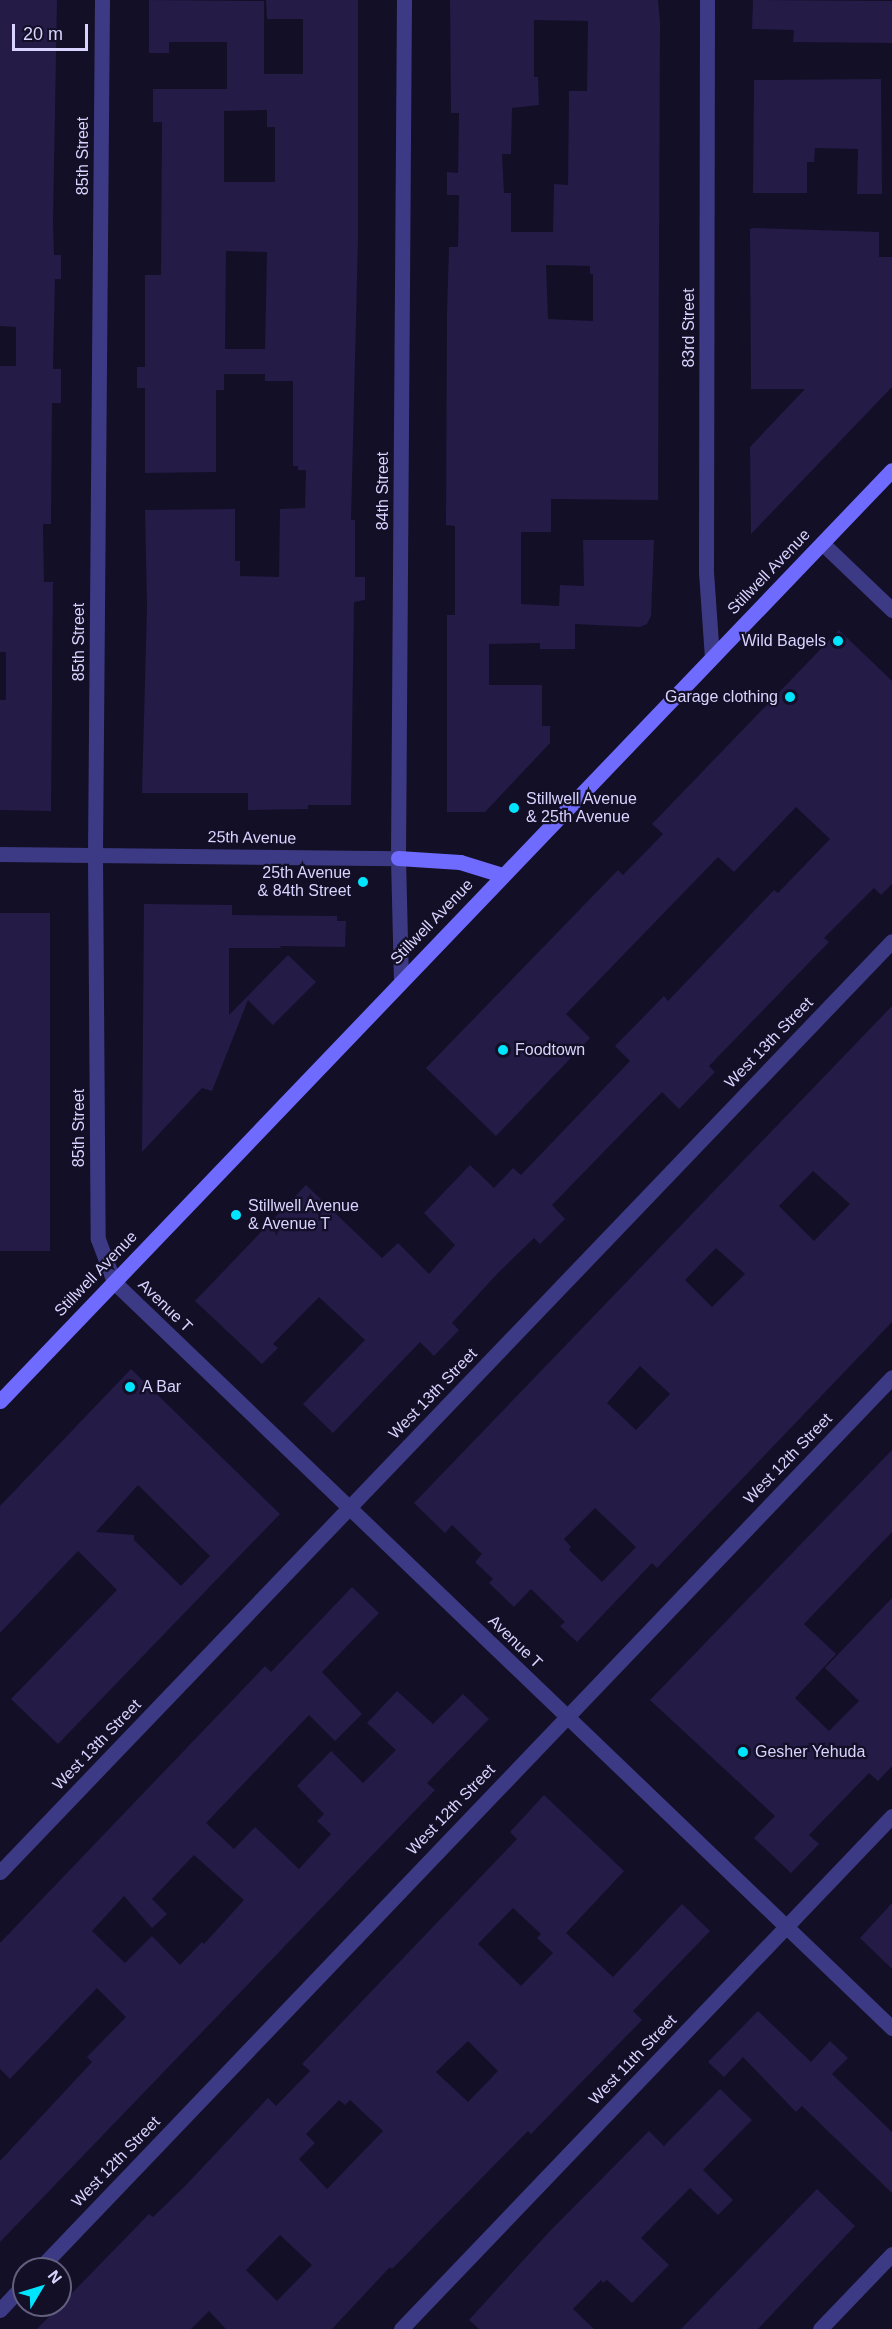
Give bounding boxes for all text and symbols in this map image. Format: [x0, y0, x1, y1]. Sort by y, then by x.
scale bar [15, 12, 92, 50]
text: 20 m [23, 24, 63, 44]
street label: 85th Street [73, 117, 93, 195]
street label: 83rd Street [679, 288, 699, 368]
street label: 84th Street [373, 452, 393, 530]
street label: Stillwell Avenue [723, 525, 815, 619]
street label: 85th Street [69, 603, 89, 681]
place label: Wild Bagels [742, 631, 826, 651]
marker: Wild Bagels [831, 634, 845, 648]
place label: Garage clothing [665, 687, 778, 707]
marker: Garage clothing [783, 690, 797, 704]
place label: Stillwell Avenue & 25th Avenue [526, 789, 638, 827]
marker: Stillwell Avenue & 25th Avenue [507, 801, 521, 815]
street label: 25th Avenue [207, 828, 297, 848]
place label: 25th Avenue & 84th Street [258, 863, 351, 901]
marker: 25th Avenue & 84th Street [356, 875, 370, 889]
street label: Stillwell Avenue [386, 875, 478, 969]
street label: West 13th Street [721, 994, 817, 1092]
place label: Foodtown [515, 1040, 585, 1060]
marker: Foodtown [496, 1043, 510, 1057]
street label: 85th Street [69, 1089, 89, 1167]
place label: Stillwell Avenue & Avenue T [248, 1196, 360, 1234]
marker: Stillwell Avenue & Avenue T [229, 1208, 243, 1222]
street label: Stillwell Avenue [50, 1227, 142, 1321]
street label: Avenue T [134, 1275, 196, 1337]
street label: West 13th Street [385, 1345, 481, 1443]
place label: A Bar [142, 1377, 182, 1397]
marker: A Bar [123, 1380, 137, 1394]
street label: West 12th Street [740, 1410, 836, 1508]
street label: Avenue T [484, 1611, 546, 1673]
street label: West 13th Street [49, 1696, 145, 1794]
place label: Gesher Yehuda [755, 1742, 866, 1762]
marker: Gesher Yehuda [736, 1745, 750, 1759]
street label: West 12th Street [403, 1761, 499, 1859]
street label: West 11th Street [585, 2011, 681, 2109]
street label: West 12th Street [68, 2113, 164, 2211]
north arrow [12, 2257, 72, 2317]
text: N [45, 2267, 65, 2287]

